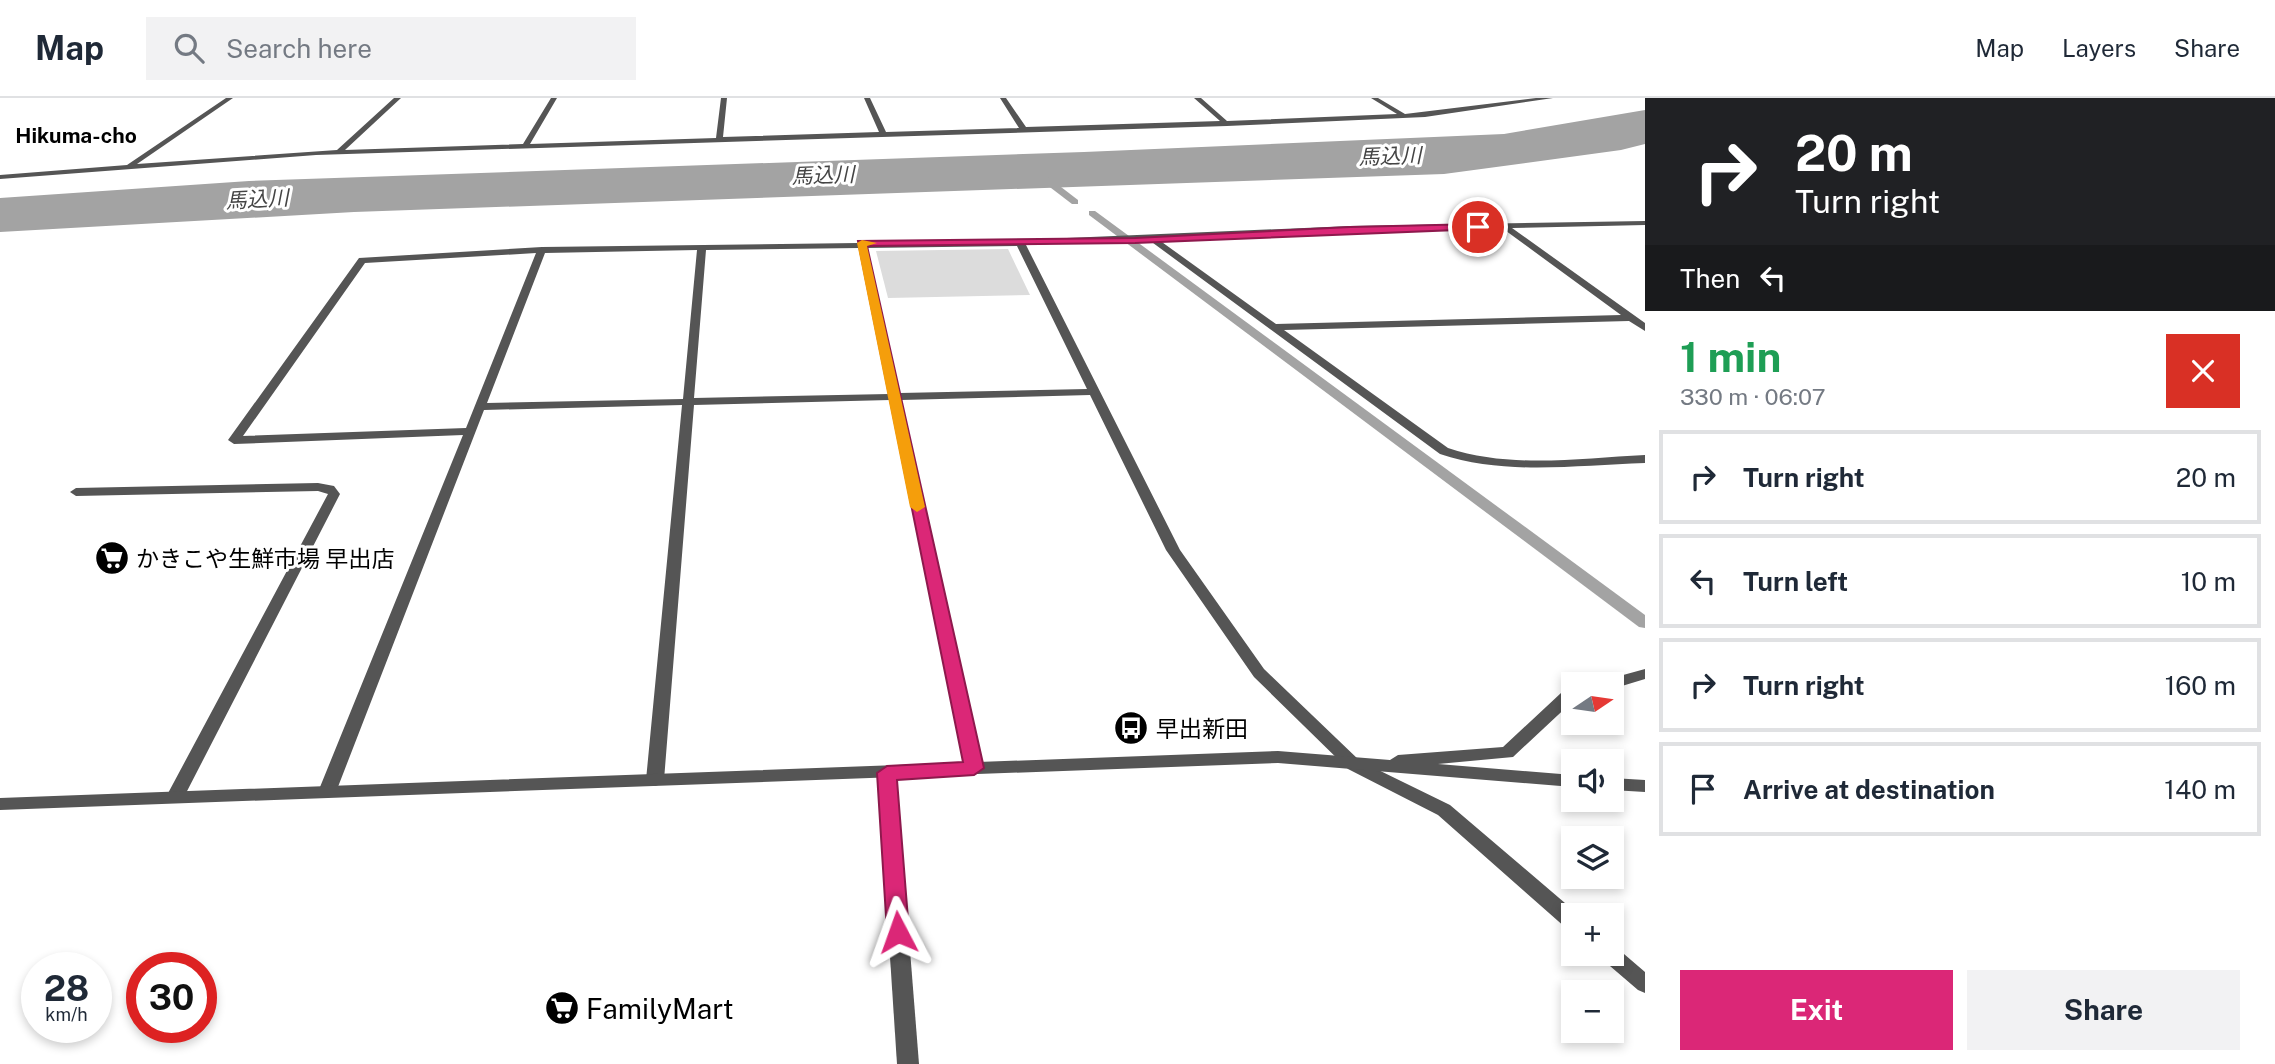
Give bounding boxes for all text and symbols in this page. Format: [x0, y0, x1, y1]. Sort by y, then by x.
search box [146, 17, 636, 80]
text: Map [35, 29, 104, 67]
icon: search [170, 29, 208, 67]
text: Search here [226, 33, 372, 64]
text: Map [1975, 34, 2024, 62]
text: Layers [2062, 34, 2136, 62]
text: Share [2174, 34, 2240, 62]
district label: Hikuma-cho [15, 123, 137, 148]
text: 20 m [1795, 124, 1913, 182]
icon: right [1680, 126, 1771, 217]
water label: 馬込川 [1358, 142, 1424, 170]
water label: 馬込川 [791, 161, 857, 189]
text: Turn right [1795, 183, 1940, 220]
water label: 馬込川 [225, 185, 291, 213]
pin [1448, 197, 1508, 257]
icon: arrive [1459, 208, 1497, 246]
icon: left [1754, 259, 1792, 297]
text: Then [1680, 263, 1740, 294]
text: 1 min [1680, 332, 1781, 381]
button: close [2166, 334, 2240, 408]
text: 330 m · 06:07 [1680, 383, 1825, 410]
icon: right [1684, 458, 1722, 496]
text: Turn right [1743, 462, 1865, 493]
text: 20 m [2176, 462, 2236, 493]
supermarket icon: かきこや生鮮市場 早出店 [93, 539, 131, 577]
place label: かきこや生鮮市場 早出店 [136, 545, 395, 572]
icon: left [1684, 562, 1722, 600]
text: Turn left [1743, 566, 1848, 597]
text: 10 m [2181, 566, 2236, 597]
icon: right [1684, 666, 1722, 704]
text: Turn right [1743, 670, 1865, 701]
text: 160 m [2165, 670, 2236, 701]
north arrow [1561, 672, 1624, 735]
map controls [1561, 672, 1624, 1043]
bus stop icon: 早出新田 [1112, 709, 1150, 747]
place label: 早出新田 [1156, 715, 1248, 742]
button: sound [1561, 749, 1624, 812]
icon: arrive [1684, 770, 1722, 808]
text: Arrive at destination [1743, 774, 1995, 805]
text: 140 m [2164, 774, 2236, 805]
button: layers [1561, 826, 1624, 889]
position arrow [861, 895, 935, 969]
button: + [1561, 903, 1624, 966]
speed limit sign: 30 [126, 952, 217, 1043]
text: 28 [44, 968, 89, 1009]
button: Exit [1680, 970, 1953, 1050]
button: Share [1967, 970, 2240, 1050]
button: − [1561, 980, 1624, 1043]
supermarket icon: FamilyMart [543, 989, 581, 1027]
place label: FamilyMart [586, 992, 734, 1025]
text: km/h [45, 1004, 88, 1025]

